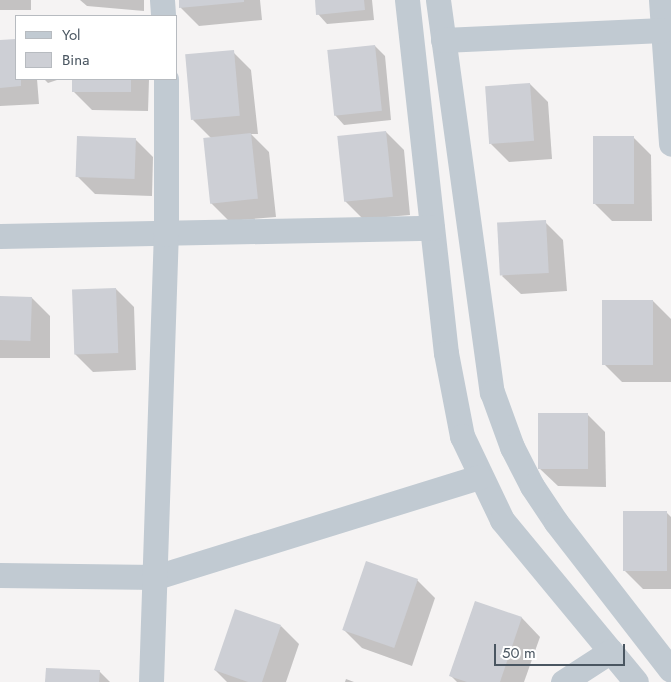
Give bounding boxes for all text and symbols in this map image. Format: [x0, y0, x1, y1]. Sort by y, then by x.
legend [15, 15, 178, 80]
text: Yol [62, 24, 81, 46]
text: Bina [62, 49, 89, 71]
scale bar [496, 634, 627, 666]
text: 50 m [502, 642, 536, 664]

